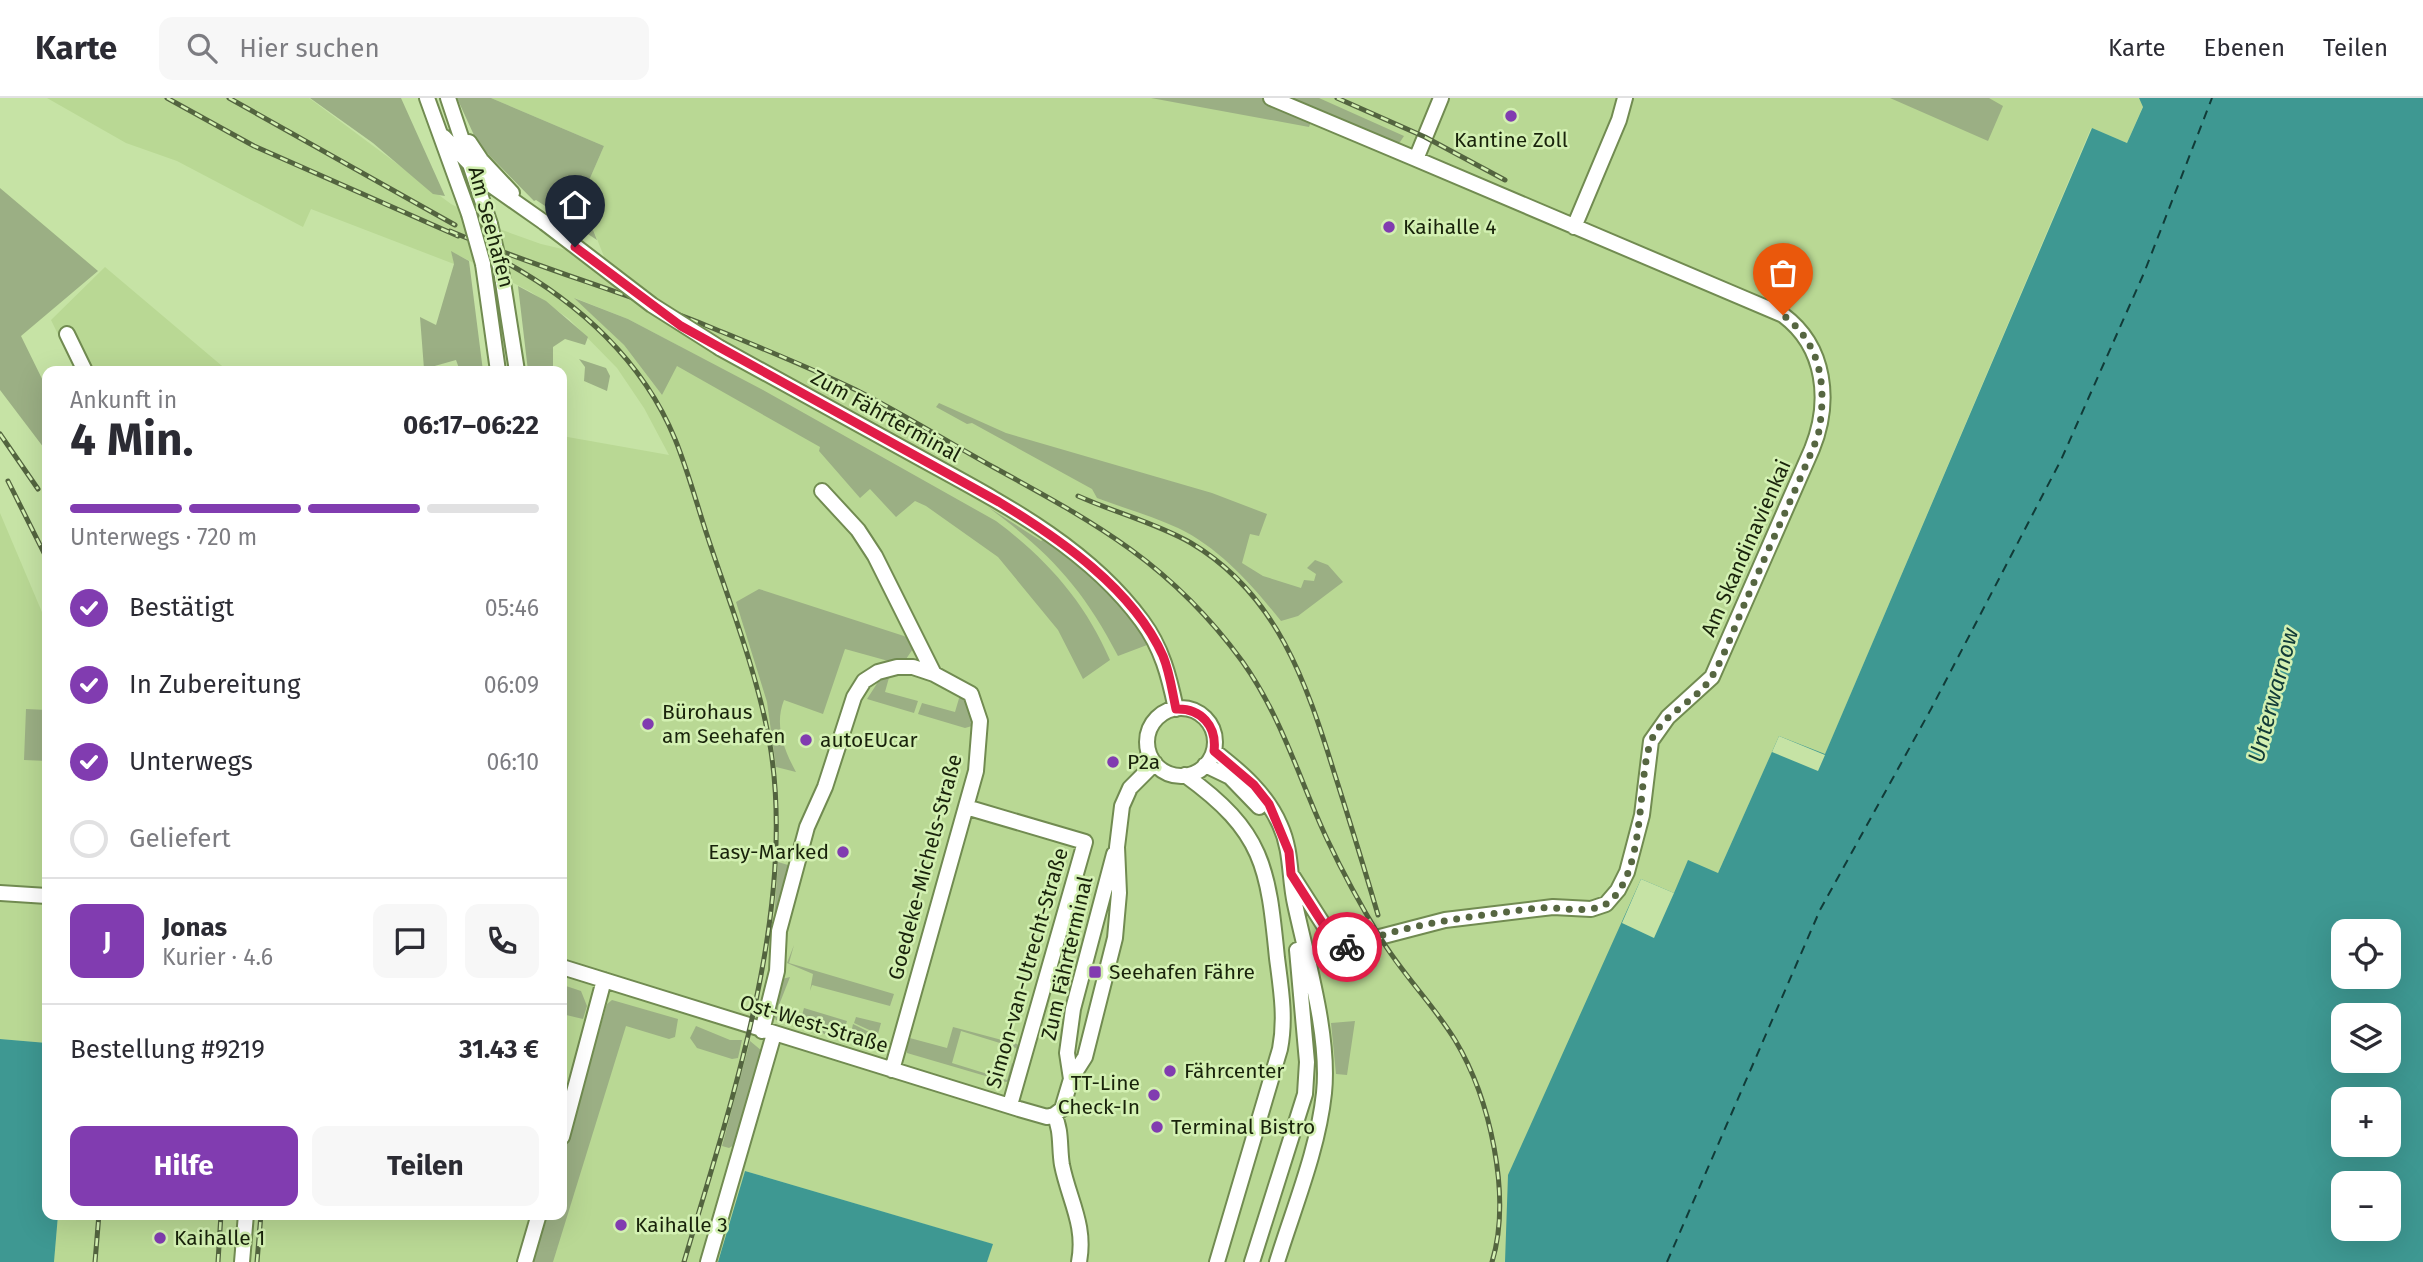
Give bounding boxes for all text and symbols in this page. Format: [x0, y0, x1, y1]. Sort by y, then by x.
search box [159, 17, 649, 80]
text: Karte [35, 28, 117, 68]
icon: search [183, 29, 221, 67]
text: Hier suchen [239, 33, 380, 64]
text: Karte [2108, 34, 2166, 62]
text: Ebenen [2204, 34, 2285, 62]
text: Teilen [2323, 34, 2388, 62]
marker: Kantine Zoll [1503, 108, 1519, 124]
place label: Kantine Zoll [1454, 127, 1568, 153]
street label: Am Seehafen [462, 164, 520, 290]
pin [545, 175, 605, 247]
icon: home [556, 186, 594, 224]
place label: Kaihalle 4 [1403, 214, 1496, 240]
marker: Kaihalle 4 [1381, 219, 1397, 235]
pin [1753, 243, 1813, 315]
icon: bag [1764, 254, 1802, 292]
street label: Zum Fährterminal [806, 364, 966, 468]
text: Ankunft in [70, 386, 177, 414]
text: 06:17–06:22 [403, 410, 539, 441]
text: 4 Min. [70, 412, 194, 467]
street label: Am Skandinavienkai [1695, 456, 1797, 640]
text: Unterwegs · 720 m [70, 523, 257, 551]
icon: check [70, 589, 108, 627]
text: Bestätigt [129, 592, 234, 623]
text: 05:46 [485, 594, 539, 622]
water label: Unterwarnow [2242, 624, 2305, 765]
icon: check [70, 666, 108, 704]
text: In Zubereitung [129, 669, 301, 700]
text: 06:09 [484, 671, 539, 699]
place label: Bürohaus am Seehafen [662, 699, 786, 749]
marker: Bürohaus am Seehafen [640, 716, 656, 732]
place label: autoEUcar [820, 727, 918, 753]
marker: autoEUcar [798, 732, 814, 748]
icon: check [70, 743, 108, 781]
text: Unterwegs [129, 746, 253, 777]
text: 06:10 [487, 748, 539, 776]
place label: P2a [1127, 749, 1160, 775]
street label: Goedeke-Michels-Straße [882, 751, 968, 983]
marker: P2a [1105, 754, 1121, 770]
text: Geliefert [129, 823, 231, 854]
place label: Easy-Marked [708, 839, 829, 865]
marker: Easy-Marked [835, 844, 851, 860]
street label: Simon-van-Utrecht-Straße [980, 845, 1074, 1091]
street label: Zum Fährterminal [1035, 873, 1099, 1043]
button: chat [373, 904, 447, 978]
button: phone [465, 904, 539, 978]
text: Jonas [162, 912, 227, 943]
courier [1312, 912, 1382, 982]
map controls [2331, 919, 2401, 1241]
button: locate [2331, 919, 2401, 989]
text: J [103, 926, 111, 957]
icon: bike [1328, 928, 1366, 966]
text: Kurier · 4.6 [162, 943, 273, 971]
place label: Seehafen Fähre [1109, 959, 1255, 985]
marker: Seehafen Fähre [1087, 964, 1103, 980]
street label: Ost-West-Straße [737, 989, 891, 1059]
button: layers [2331, 1003, 2401, 1073]
text: Bestellung #9219 [70, 1034, 265, 1065]
text: 31.43 € [459, 1034, 539, 1065]
place label: Fährcenter [1184, 1058, 1284, 1084]
marker: Fährcenter [1162, 1063, 1178, 1079]
place label: TT-Line Check-In [1058, 1070, 1140, 1120]
marker: TT-Line Check-In [1146, 1087, 1162, 1103]
button: + [2331, 1087, 2401, 1157]
place label: Terminal Bistro [1171, 1114, 1315, 1140]
marker: Terminal Bistro [1149, 1119, 1165, 1135]
button: Hilfe [70, 1126, 298, 1206]
button: Teilen [312, 1126, 539, 1206]
button: − [2331, 1171, 2401, 1241]
place label: Kaihalle 3 [635, 1212, 728, 1238]
marker: Kaihalle 3 [613, 1217, 629, 1233]
place label: Kaihalle 1 [174, 1225, 265, 1251]
marker: Kaihalle 1 [152, 1230, 168, 1246]

